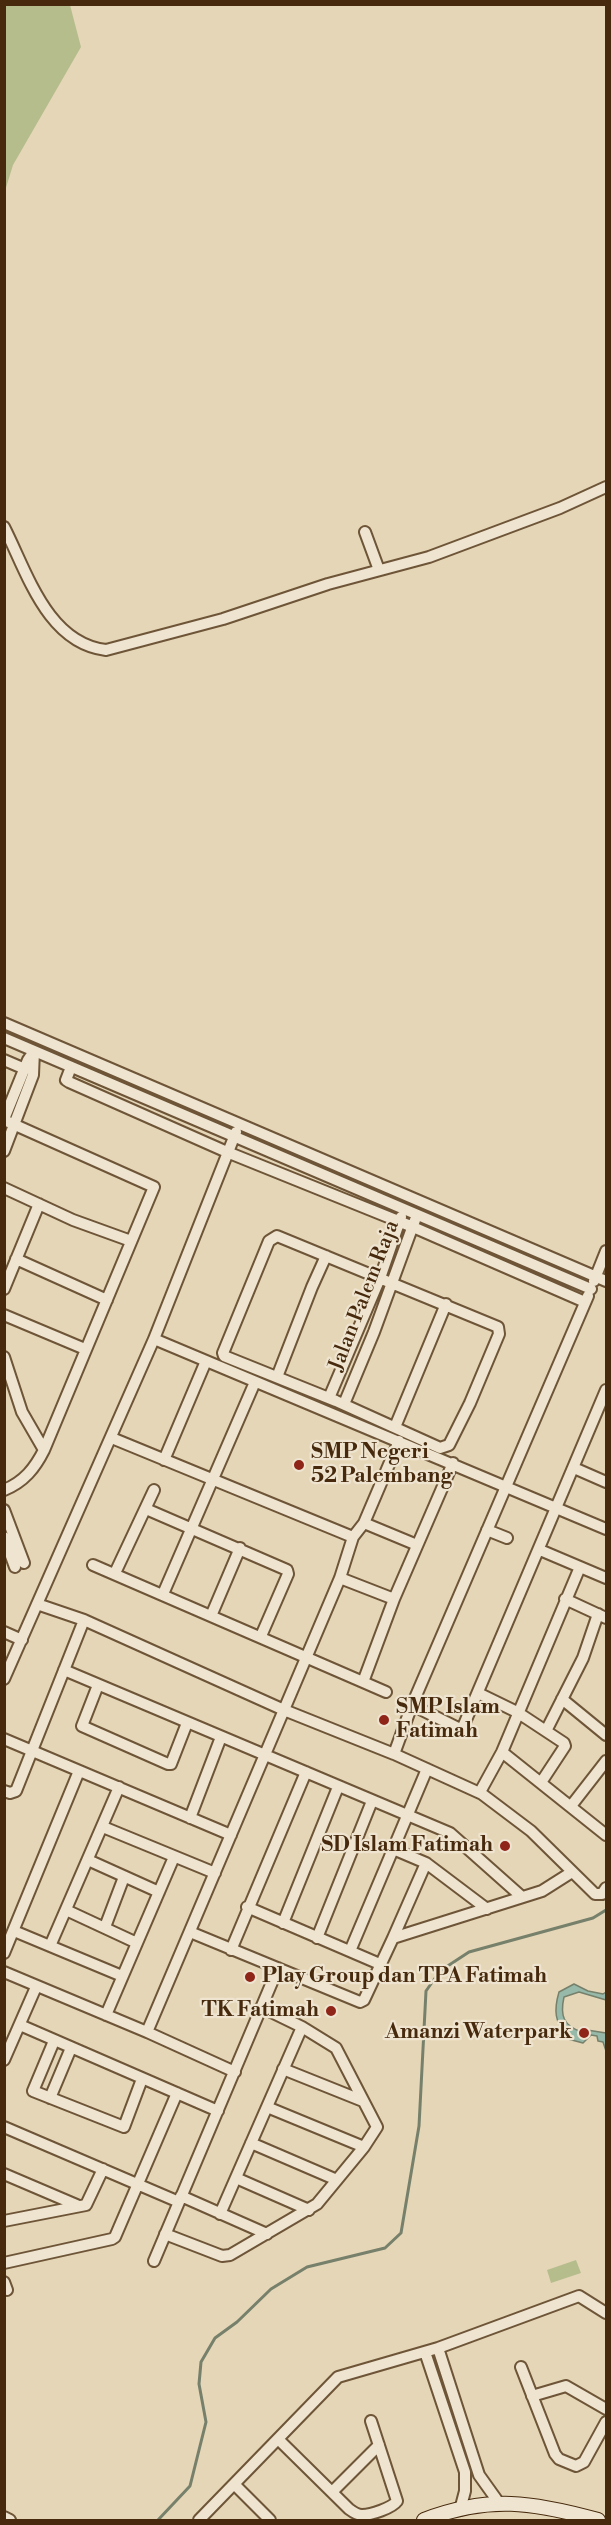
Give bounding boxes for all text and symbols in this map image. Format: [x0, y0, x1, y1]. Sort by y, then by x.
street label: Jalan Palem Raja [325, 1217, 405, 1375]
place label: SMP Negeri 52 Palembang [311, 1440, 452, 1490]
marker: SMP Negeri 52 Palembang [292, 1458, 306, 1472]
place label: SMP Islam Fatimah [396, 1695, 500, 1745]
marker: SMP Islam Fatimah [377, 1713, 391, 1727]
place label: SD Islam Fatimah [321, 1833, 493, 1859]
marker: SD Islam Fatimah [498, 1839, 512, 1853]
place label: Play Group dan TPA Fatimah [262, 1964, 547, 1990]
marker: Play Group dan TPA Fatimah [243, 1970, 257, 1984]
place label: TK Fatimah [201, 1998, 319, 2024]
marker: TK Fatimah [324, 2004, 338, 2018]
place label: Amanzi Waterpark [385, 2020, 572, 2046]
marker: Amanzi Waterpark [577, 2026, 591, 2040]

